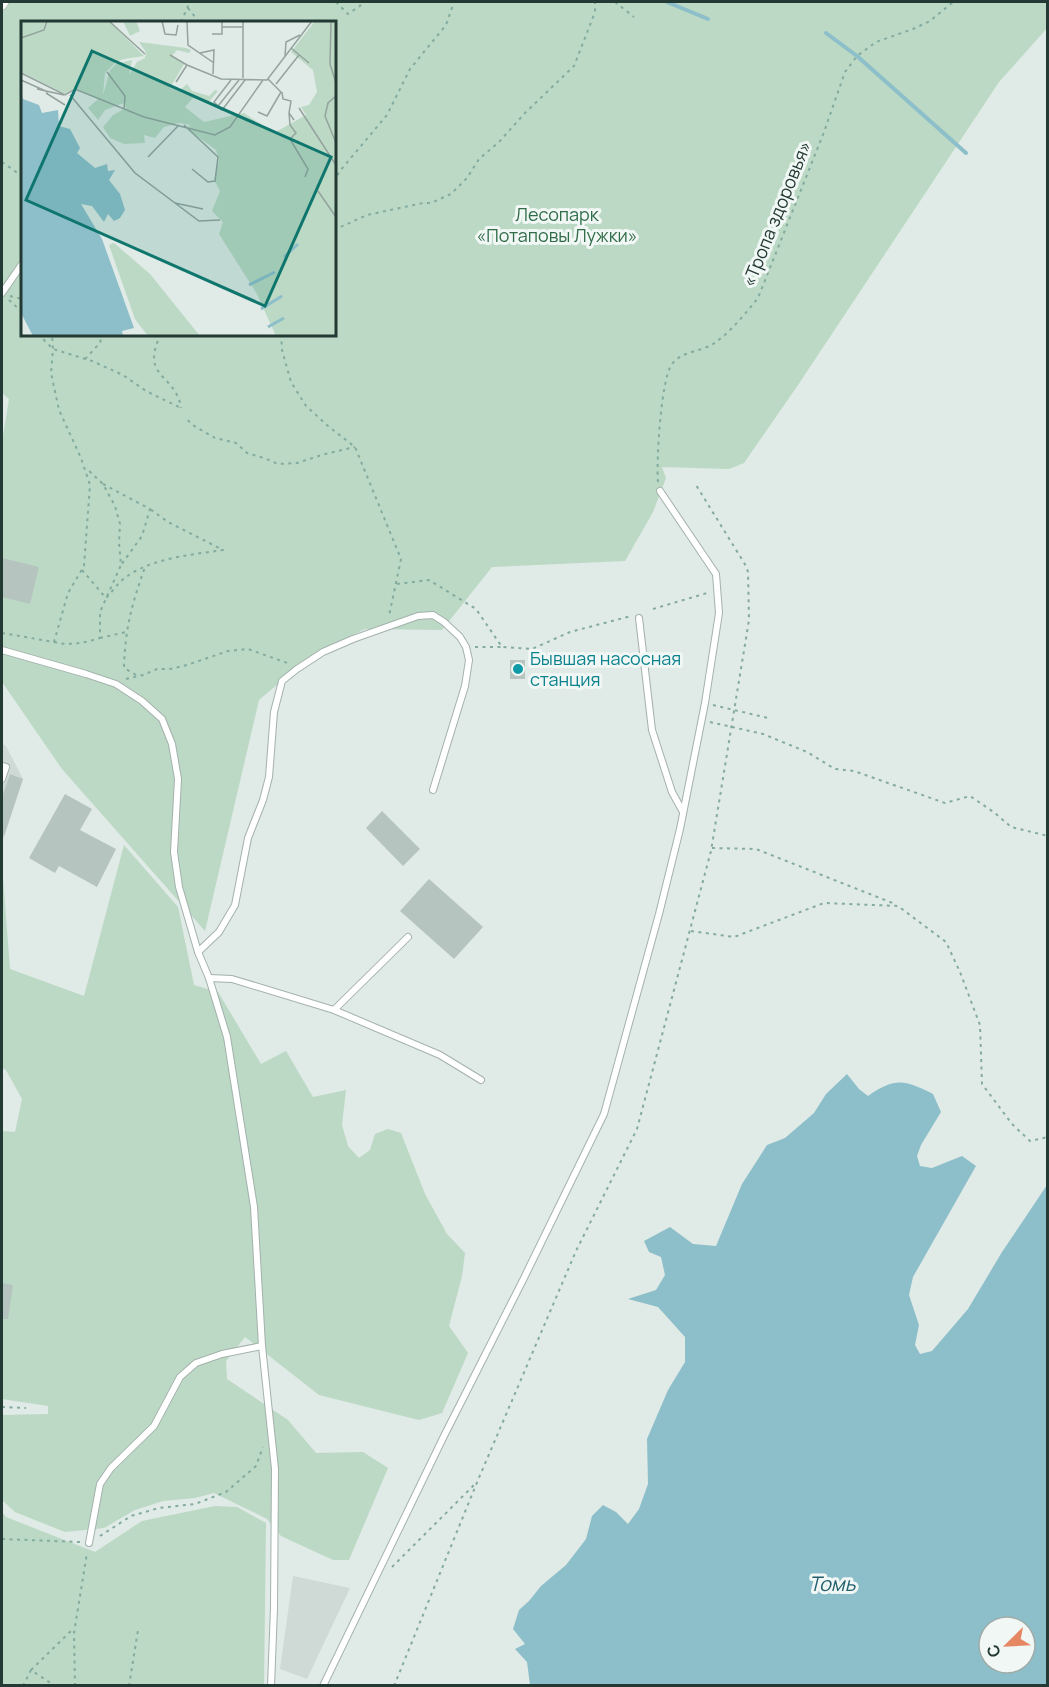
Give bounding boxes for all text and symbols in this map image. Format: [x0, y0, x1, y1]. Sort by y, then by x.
inset map [21, 21, 336, 336]
street label: «Тропа здоровья» [736, 137, 816, 290]
park label: Лесопарк «Потаповы Лужки» [477, 202, 637, 247]
place label: Бывшая насосная станция [530, 646, 681, 691]
marker: Бывшая насосная станция [511, 662, 525, 676]
water label: Томь [809, 1570, 856, 1597]
north arrow [977, 1615, 1037, 1675]
text: С [981, 1641, 1006, 1661]

